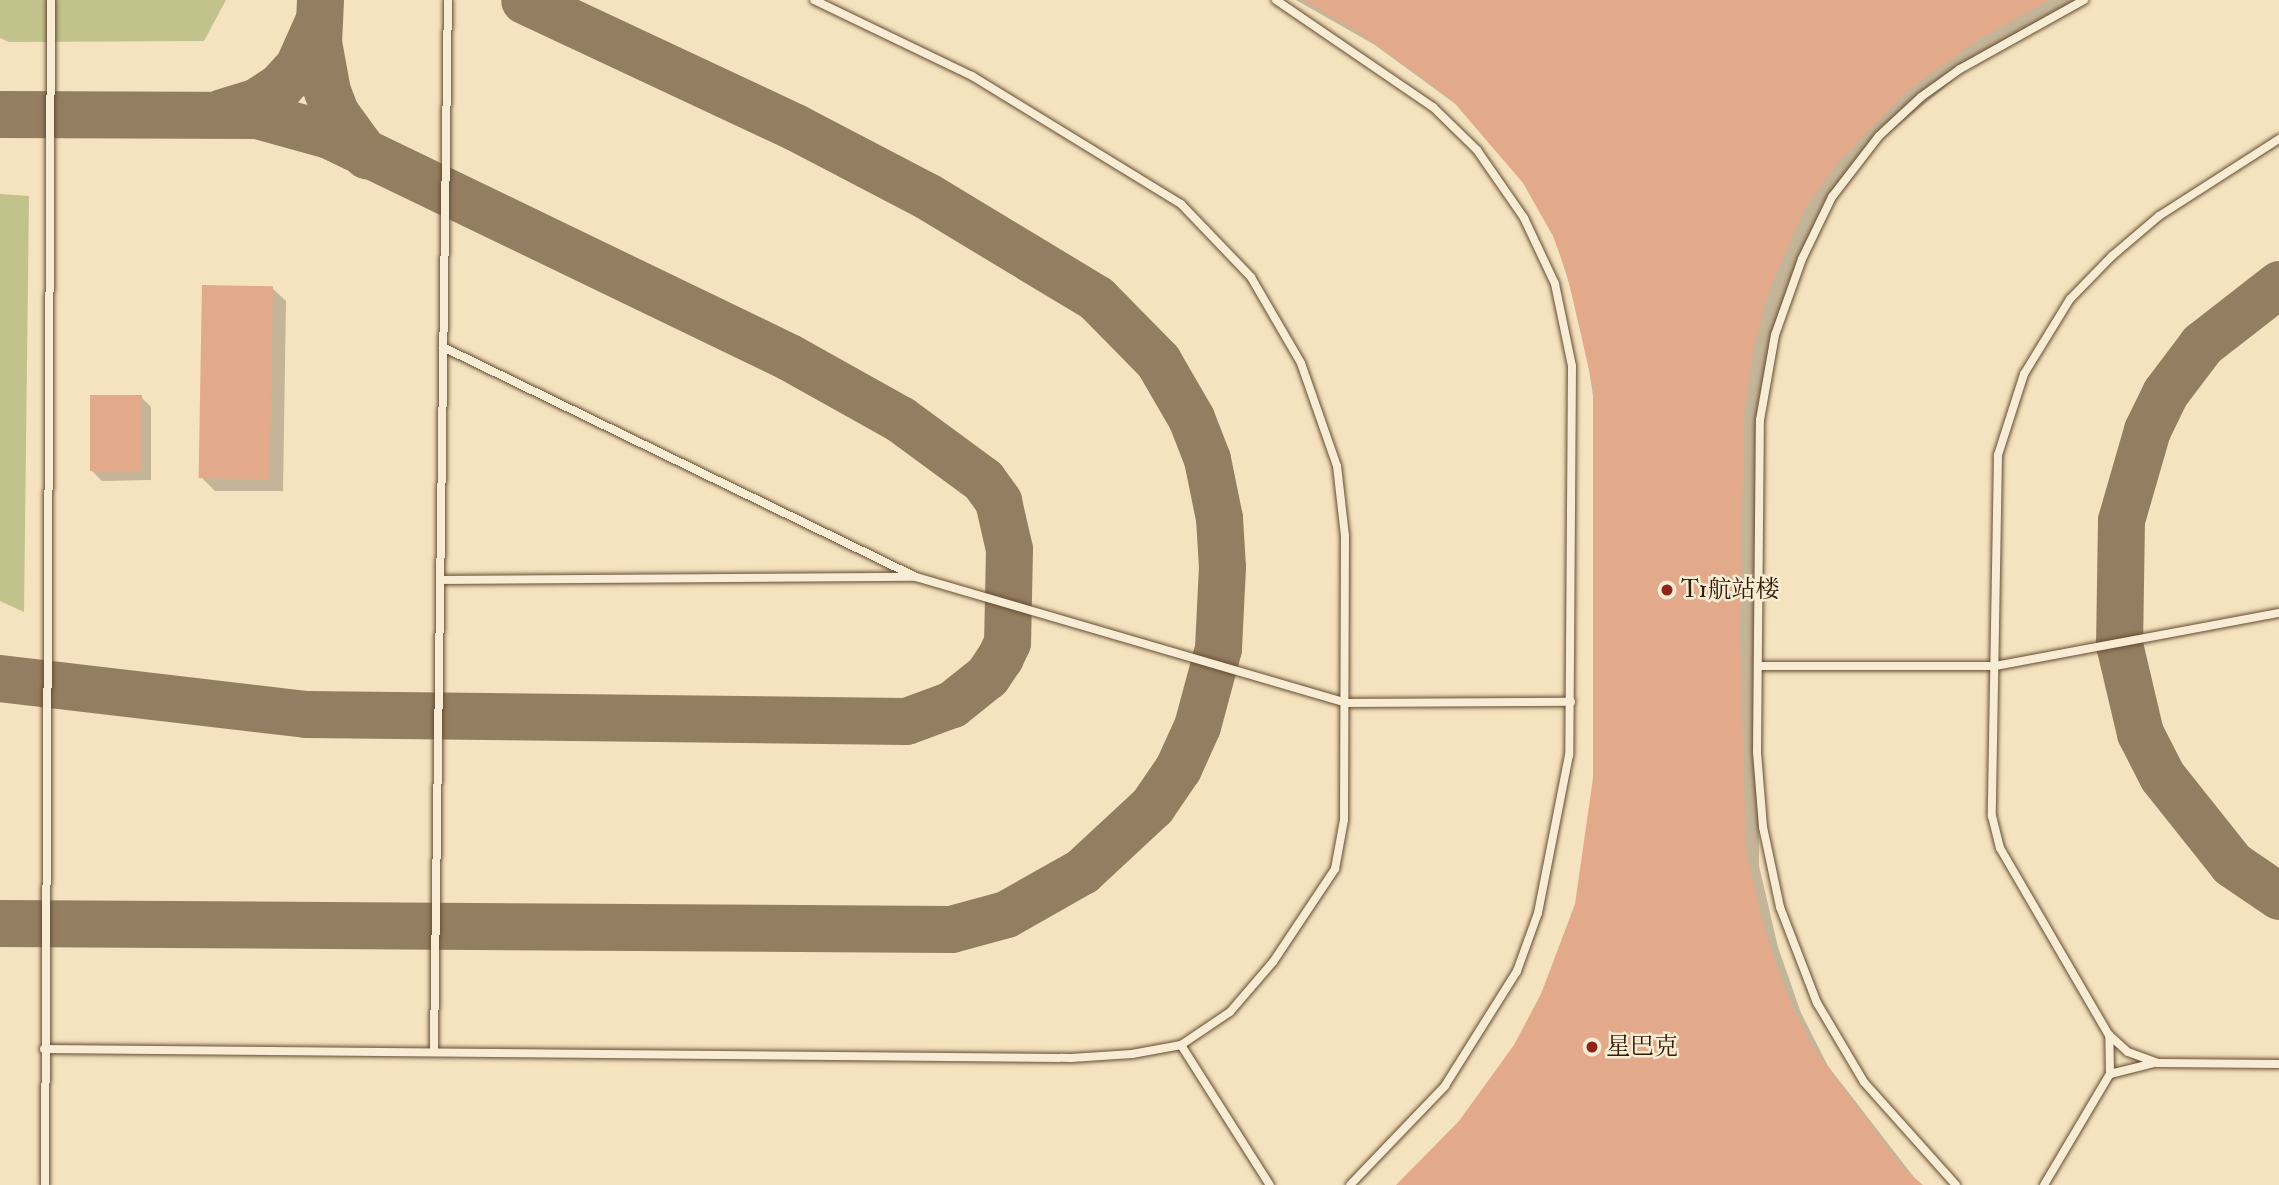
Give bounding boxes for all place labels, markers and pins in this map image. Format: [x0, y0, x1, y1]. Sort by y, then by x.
place label: T1航站楼 [1681, 576, 1779, 604]
marker: T1航站楼 [1659, 582, 1675, 598]
place label: 星巴克 [1606, 1033, 1678, 1061]
marker: 星巴克 [1584, 1039, 1600, 1055]

